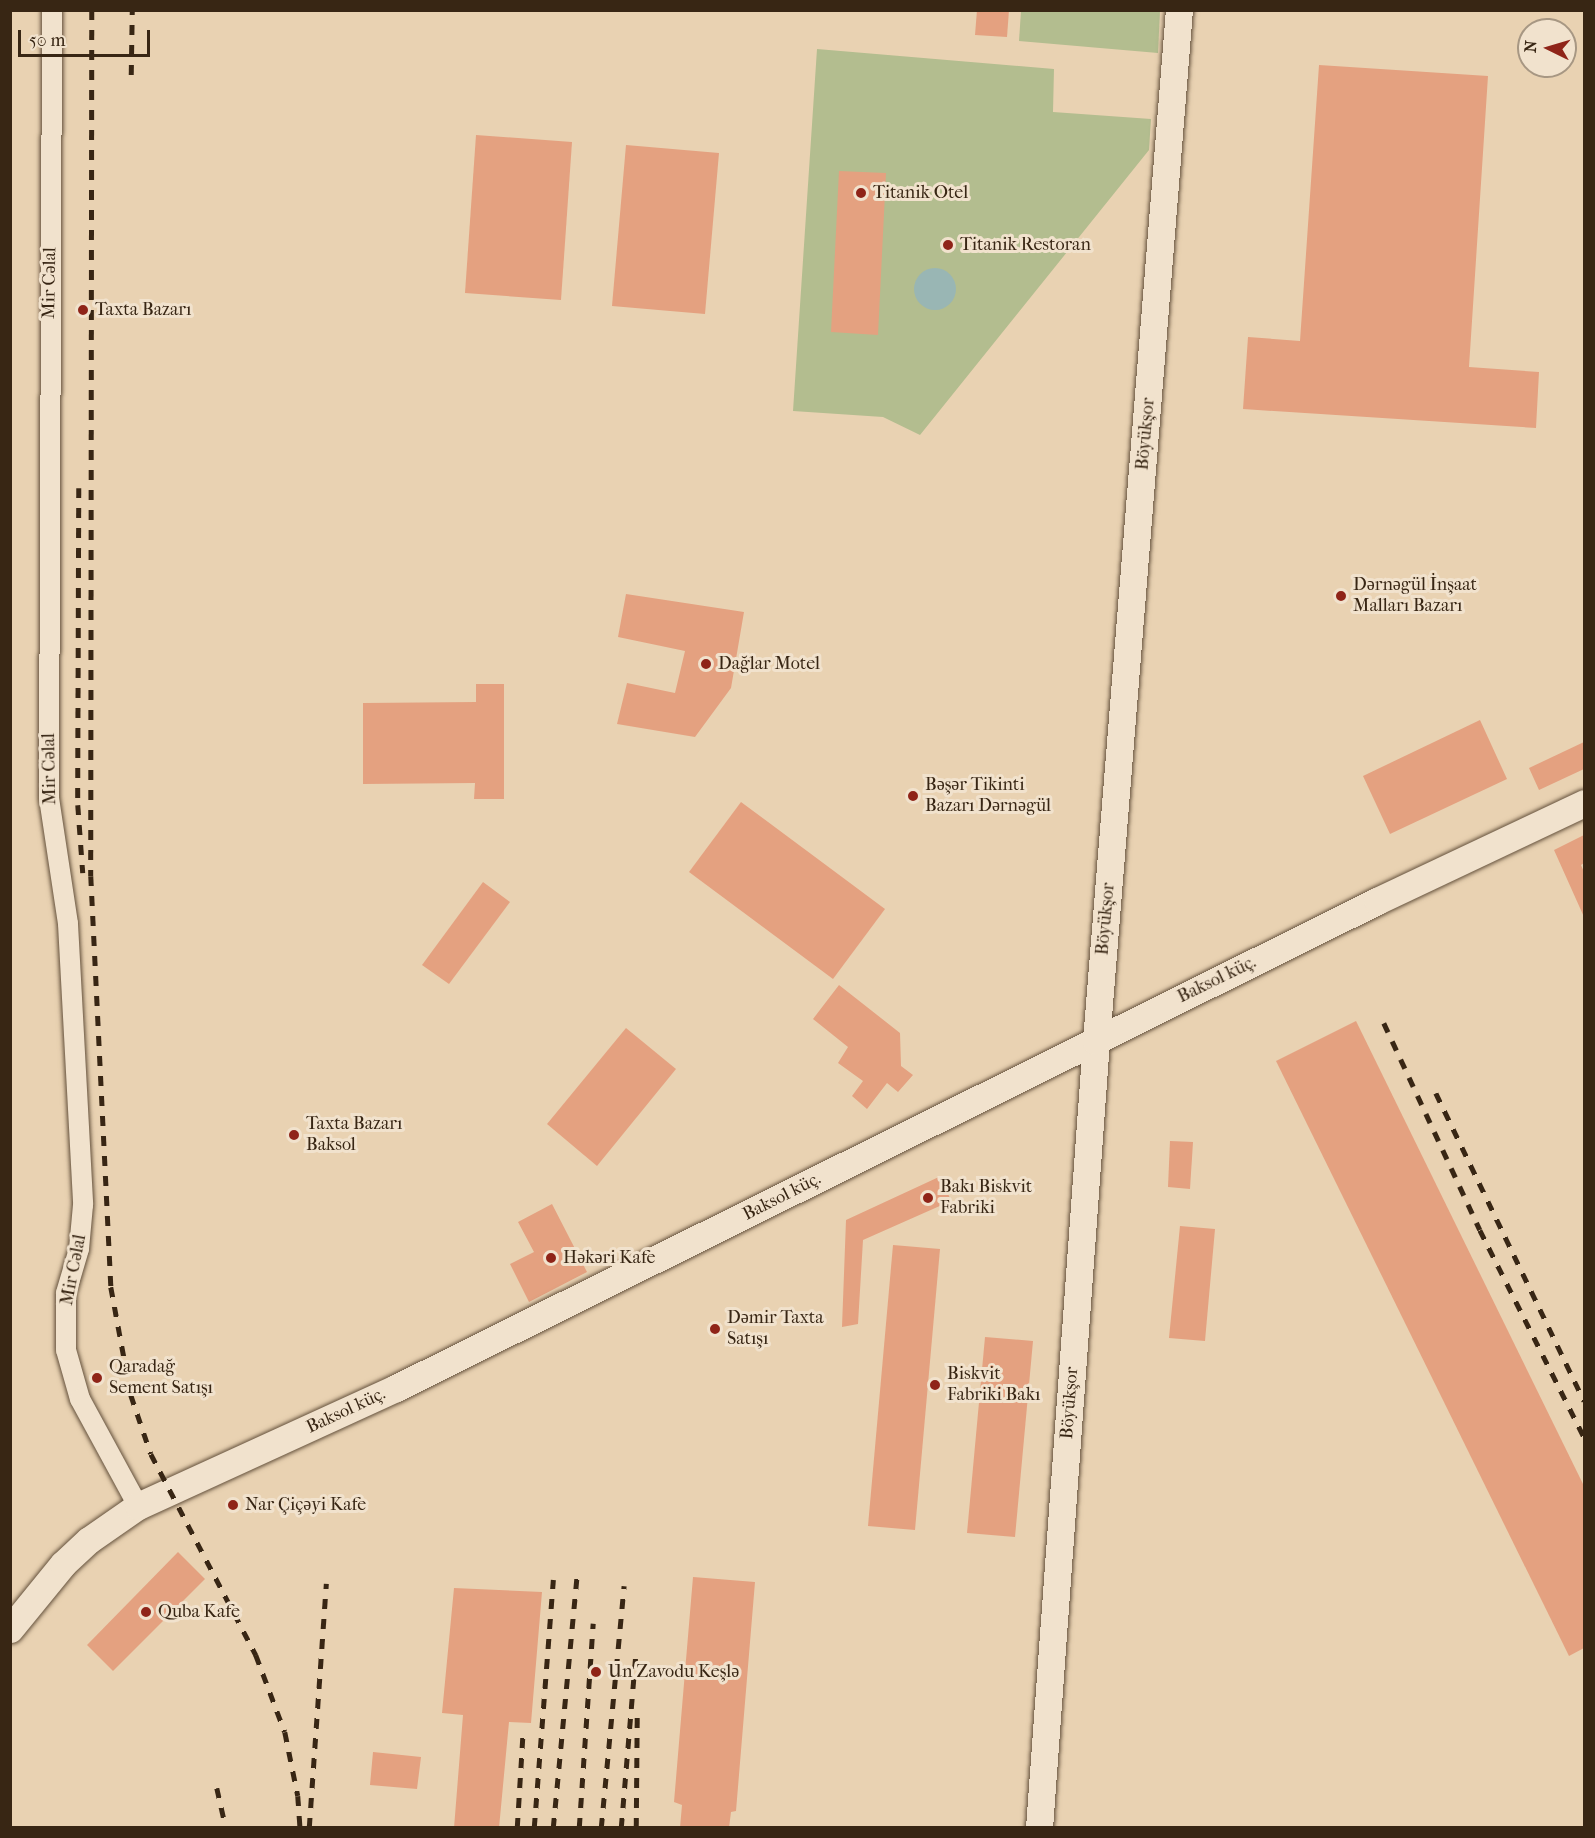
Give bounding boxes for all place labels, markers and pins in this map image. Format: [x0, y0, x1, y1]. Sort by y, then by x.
place label: Titanik Otel [873, 182, 968, 204]
marker: Titanik Otel [854, 186, 868, 200]
place label: Titanik Restoran [960, 234, 1091, 256]
marker: Titanik Restoran [941, 238, 955, 252]
place label: Taxta Bazarı [95, 299, 191, 321]
marker: Taxta Bazarı [76, 303, 90, 317]
place label: Dərnəgül İnşaat Malları Bazarı [1353, 575, 1477, 618]
marker: Dərnəgül İnşaat Malları Bazarı [1334, 589, 1348, 603]
place label: Dağlar Motel [718, 653, 820, 675]
marker: Dağlar Motel [699, 657, 713, 671]
place label: Bəşər Tikinti Bazarı Dərnəgül [925, 775, 1051, 818]
marker: Bəşər Tikinti Bazarı Dərnəgül [906, 789, 920, 803]
place label: Taxta Bazarı Baksol [306, 1114, 402, 1156]
marker: Taxta Bazarı Baksol [287, 1128, 301, 1142]
place label: Bakı Biskvit Fabriki [940, 1177, 1032, 1220]
marker: Bakı Biskvit Fabriki [921, 1191, 935, 1205]
place label: Həkəri Kafe [563, 1247, 656, 1269]
marker: Həkəri Kafe [544, 1251, 558, 1265]
place label: Dəmir Taxta Satışı [727, 1308, 824, 1350]
marker: Dəmir Taxta Satışı [708, 1322, 722, 1336]
place label: Qaradağ Sement Satışı [109, 1357, 213, 1400]
place label: Biskvit Fabriki Bakı [947, 1364, 1040, 1406]
marker: Qaradağ Sement Satışı [90, 1371, 104, 1385]
marker: Biskvit Fabriki Bakı [928, 1378, 942, 1392]
place label: Nar Çiçəyi Kafe [245, 1494, 366, 1516]
marker: Nar Çiçəyi Kafe [226, 1498, 240, 1512]
place label: Quba Kafe [158, 1601, 240, 1623]
marker: Quba Kafe [139, 1605, 153, 1619]
place label: Un Zavodu Keşlə [608, 1661, 739, 1683]
marker: Un Zavodu Keşlə [589, 1665, 603, 1679]

